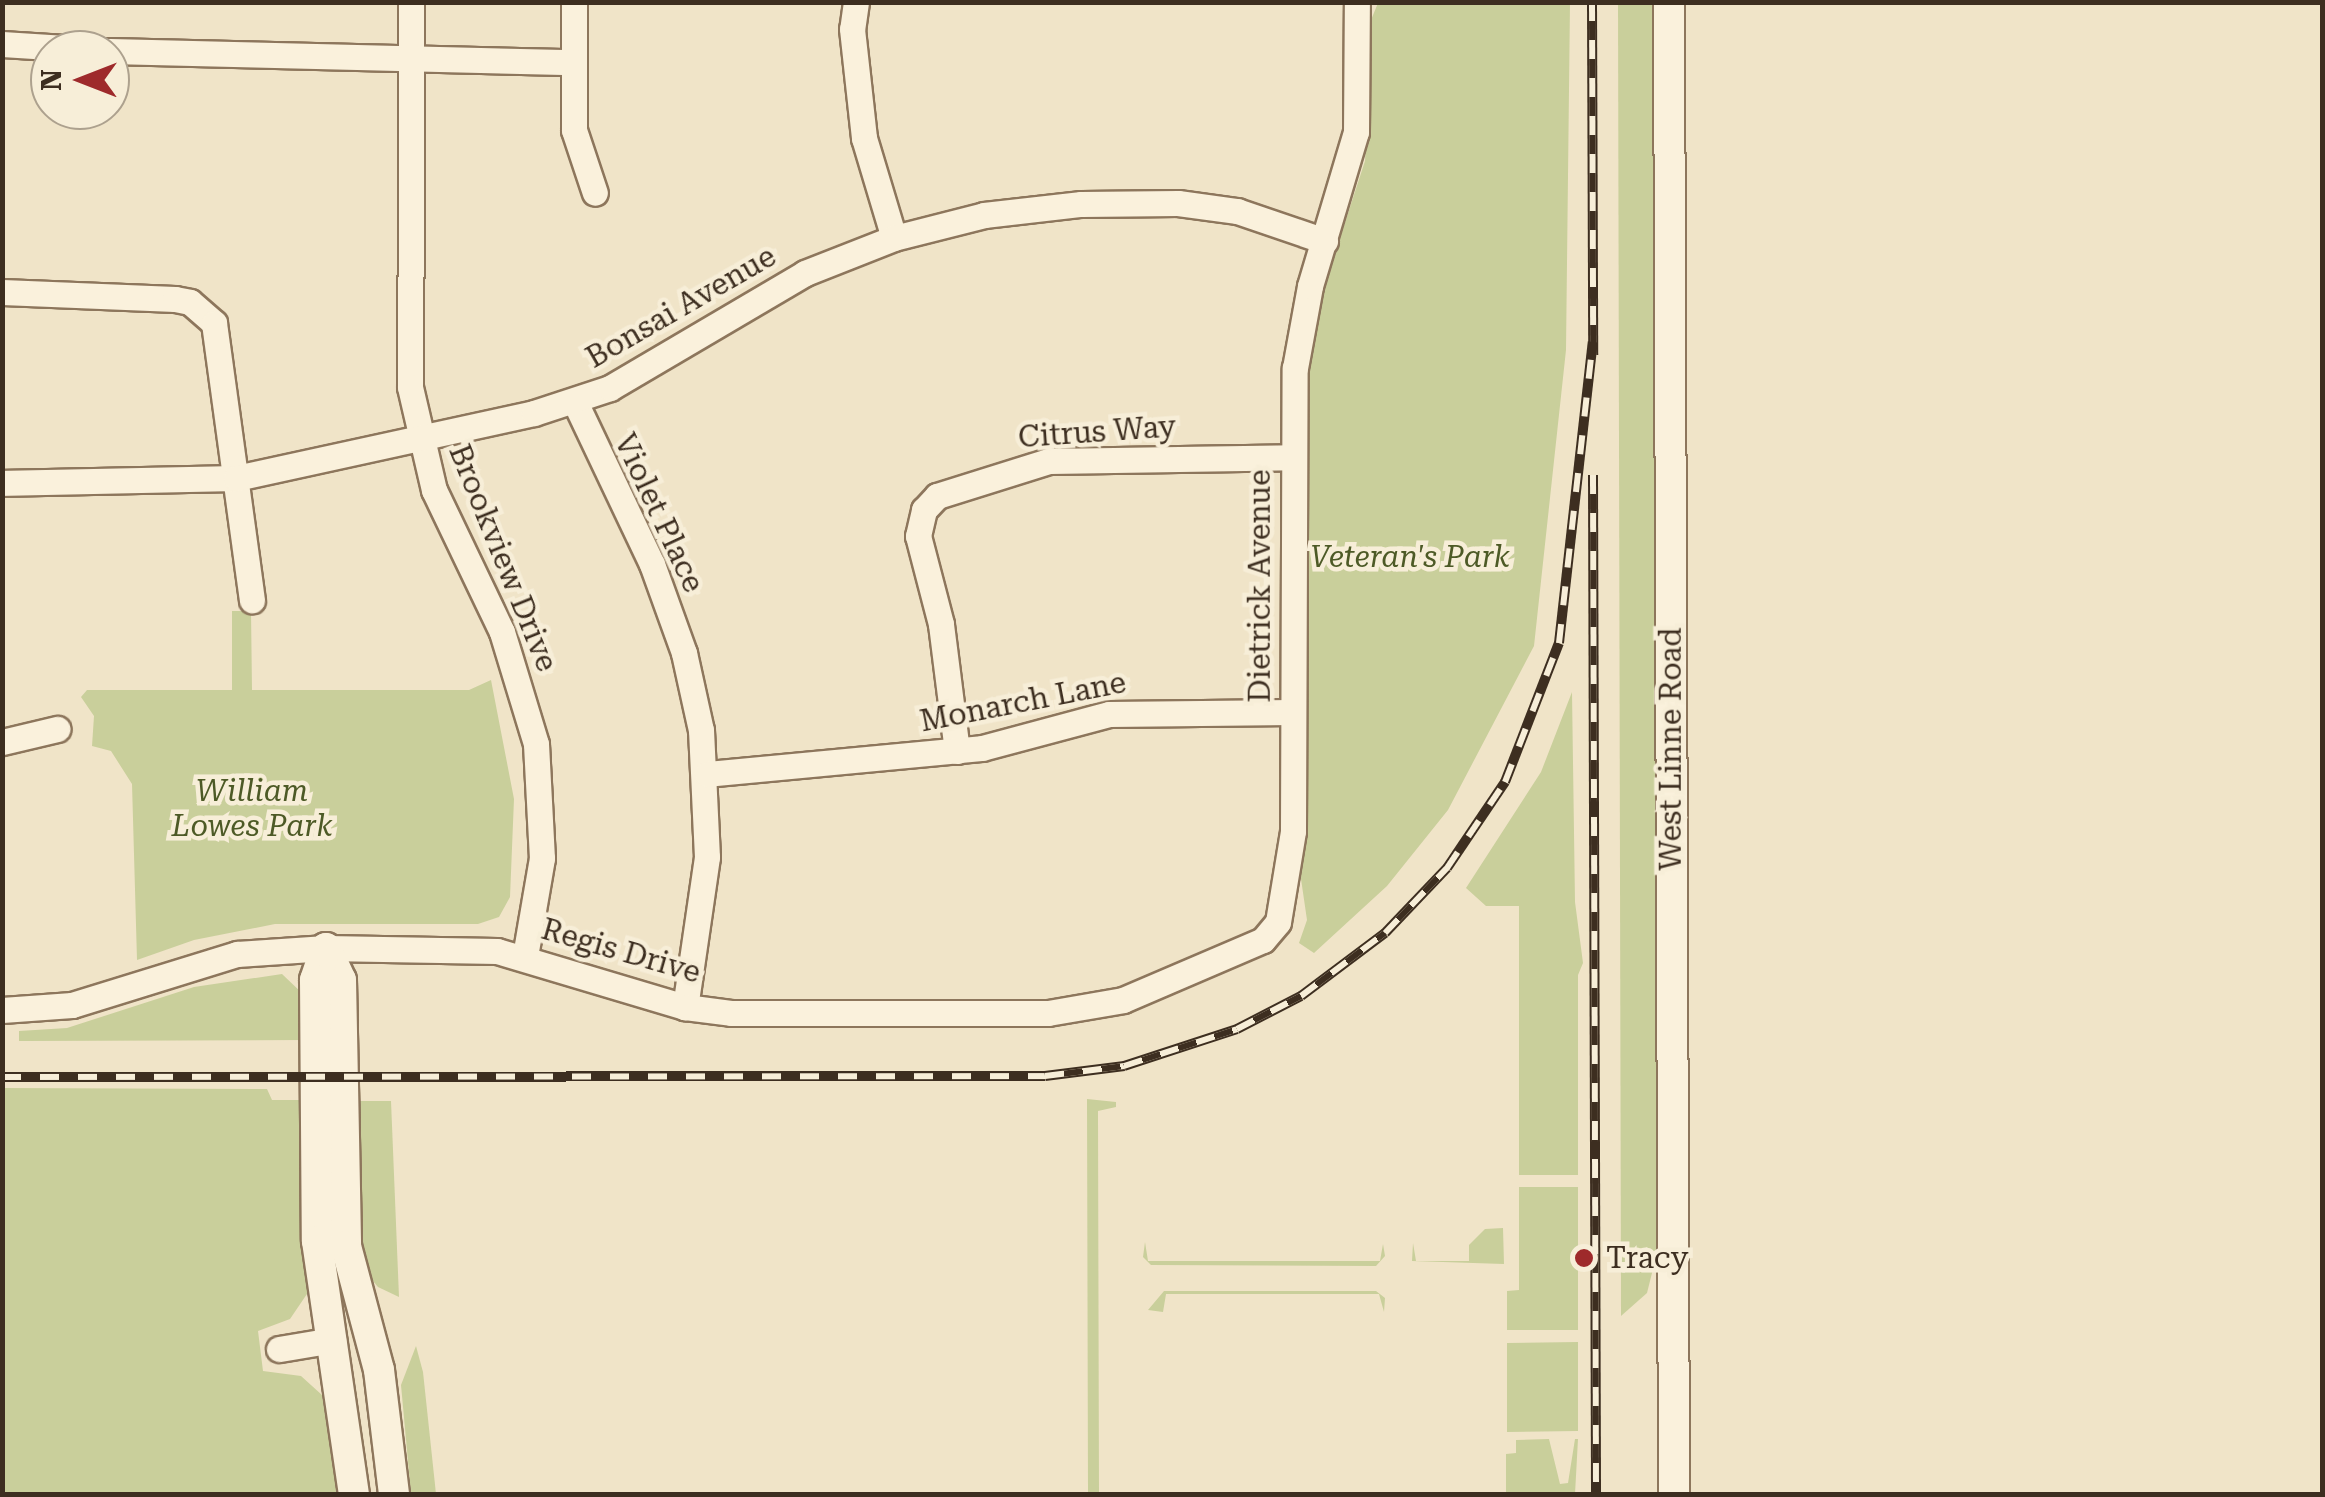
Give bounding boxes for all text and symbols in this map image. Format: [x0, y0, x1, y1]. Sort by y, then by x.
north arrow [30, 30, 130, 130]
text: N [35, 69, 68, 91]
street label: Bonsai Avenue [580, 238, 782, 376]
street label: Citrus Way [1017, 409, 1177, 455]
street label: Violet Place [607, 428, 711, 598]
street label: Brookview Drive [441, 439, 565, 677]
street label: Dietrick Avenue [1242, 469, 1278, 703]
park label: Veteran's Park [1310, 539, 1510, 575]
street label: West Linne Road [1653, 627, 1689, 871]
street label: Monarch Lane [917, 664, 1129, 740]
park label: William Lowes Park [172, 773, 332, 844]
street label: Regis Drive [537, 911, 705, 991]
place label: Tracy [1606, 1240, 1688, 1276]
marker: Tracy [1571, 1245, 1597, 1271]

